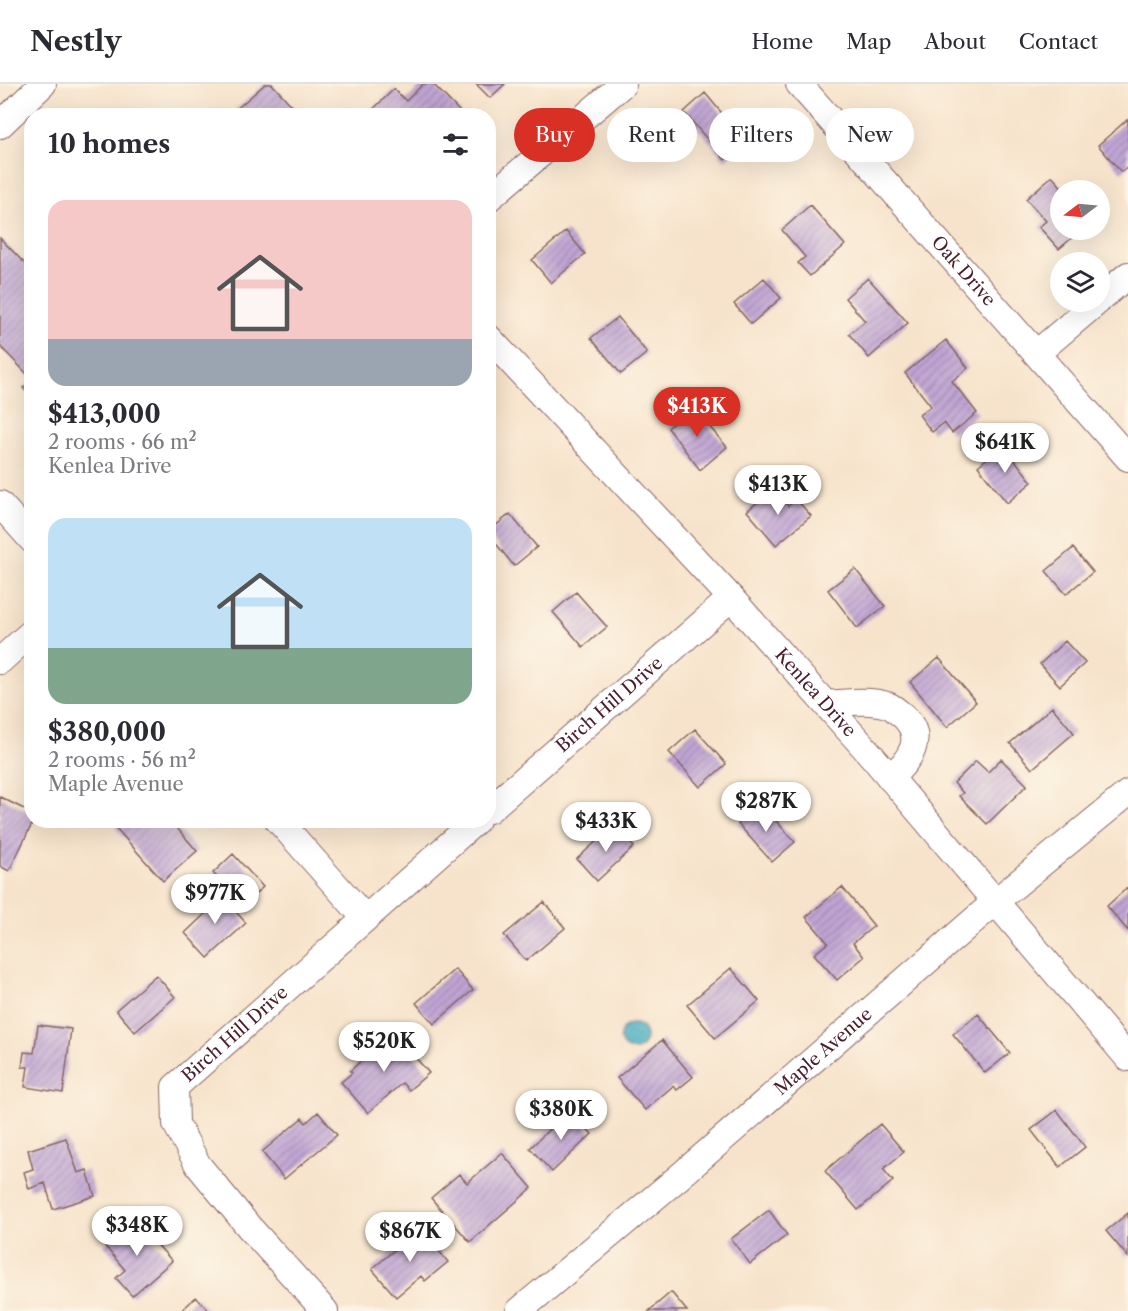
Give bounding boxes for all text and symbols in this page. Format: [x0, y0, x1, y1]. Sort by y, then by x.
text: Nestly [30, 24, 121, 58]
text: Home [752, 29, 813, 54]
text: Map [846, 29, 891, 54]
text: About [924, 29, 986, 54]
text: Contact [1019, 29, 1098, 54]
chip: Buy [514, 108, 595, 162]
chip: Rent [607, 108, 697, 162]
chip: Filters [709, 108, 814, 162]
chip: New [826, 108, 914, 162]
text: 10 homes [48, 128, 170, 160]
icon: filters [439, 128, 472, 161]
north arrow [1050, 180, 1110, 240]
map controls [1050, 180, 1110, 312]
street label: Oak Drive [927, 231, 1000, 311]
icon: home [206, 239, 314, 347]
button: layers [1050, 252, 1110, 312]
pin: $413K [655, 387, 739, 438]
text: $413K [667, 394, 727, 418]
text: $413,000 [48, 398, 161, 430]
pin: $641K [963, 423, 1047, 474]
text: 2 rooms · 66 m² [48, 430, 197, 454]
text: $641K [975, 430, 1035, 454]
text: Kenlea Drive [48, 454, 172, 478]
pin: $413K [736, 465, 820, 516]
text: $413K [748, 472, 808, 496]
icon: home [206, 557, 314, 665]
street label: Kenlea Drive [770, 644, 861, 741]
street label: Birch Hill Drive [552, 652, 667, 757]
text: $380,000 [48, 716, 166, 748]
text: 2 rooms · 56 m² [48, 748, 196, 772]
text: Maple Avenue [48, 772, 184, 796]
pin: $287K [724, 782, 808, 833]
text: $287K [735, 789, 797, 813]
pin: $433K [564, 802, 648, 853]
text: $433K [575, 809, 637, 833]
pin: $977K [173, 874, 257, 925]
text: $977K [185, 881, 245, 905]
street label: Birch Hill Drive [177, 981, 292, 1087]
street label: Maple Avenue [770, 1003, 877, 1100]
pin: $520K [342, 1022, 426, 1073]
text: $520K [353, 1029, 415, 1053]
pin: $380K [519, 1090, 603, 1141]
text: $380K [529, 1097, 593, 1121]
pin: $348K [95, 1206, 179, 1257]
pin: $867K [368, 1212, 452, 1263]
text: $348K [106, 1213, 168, 1237]
text: $867K [379, 1219, 441, 1243]

